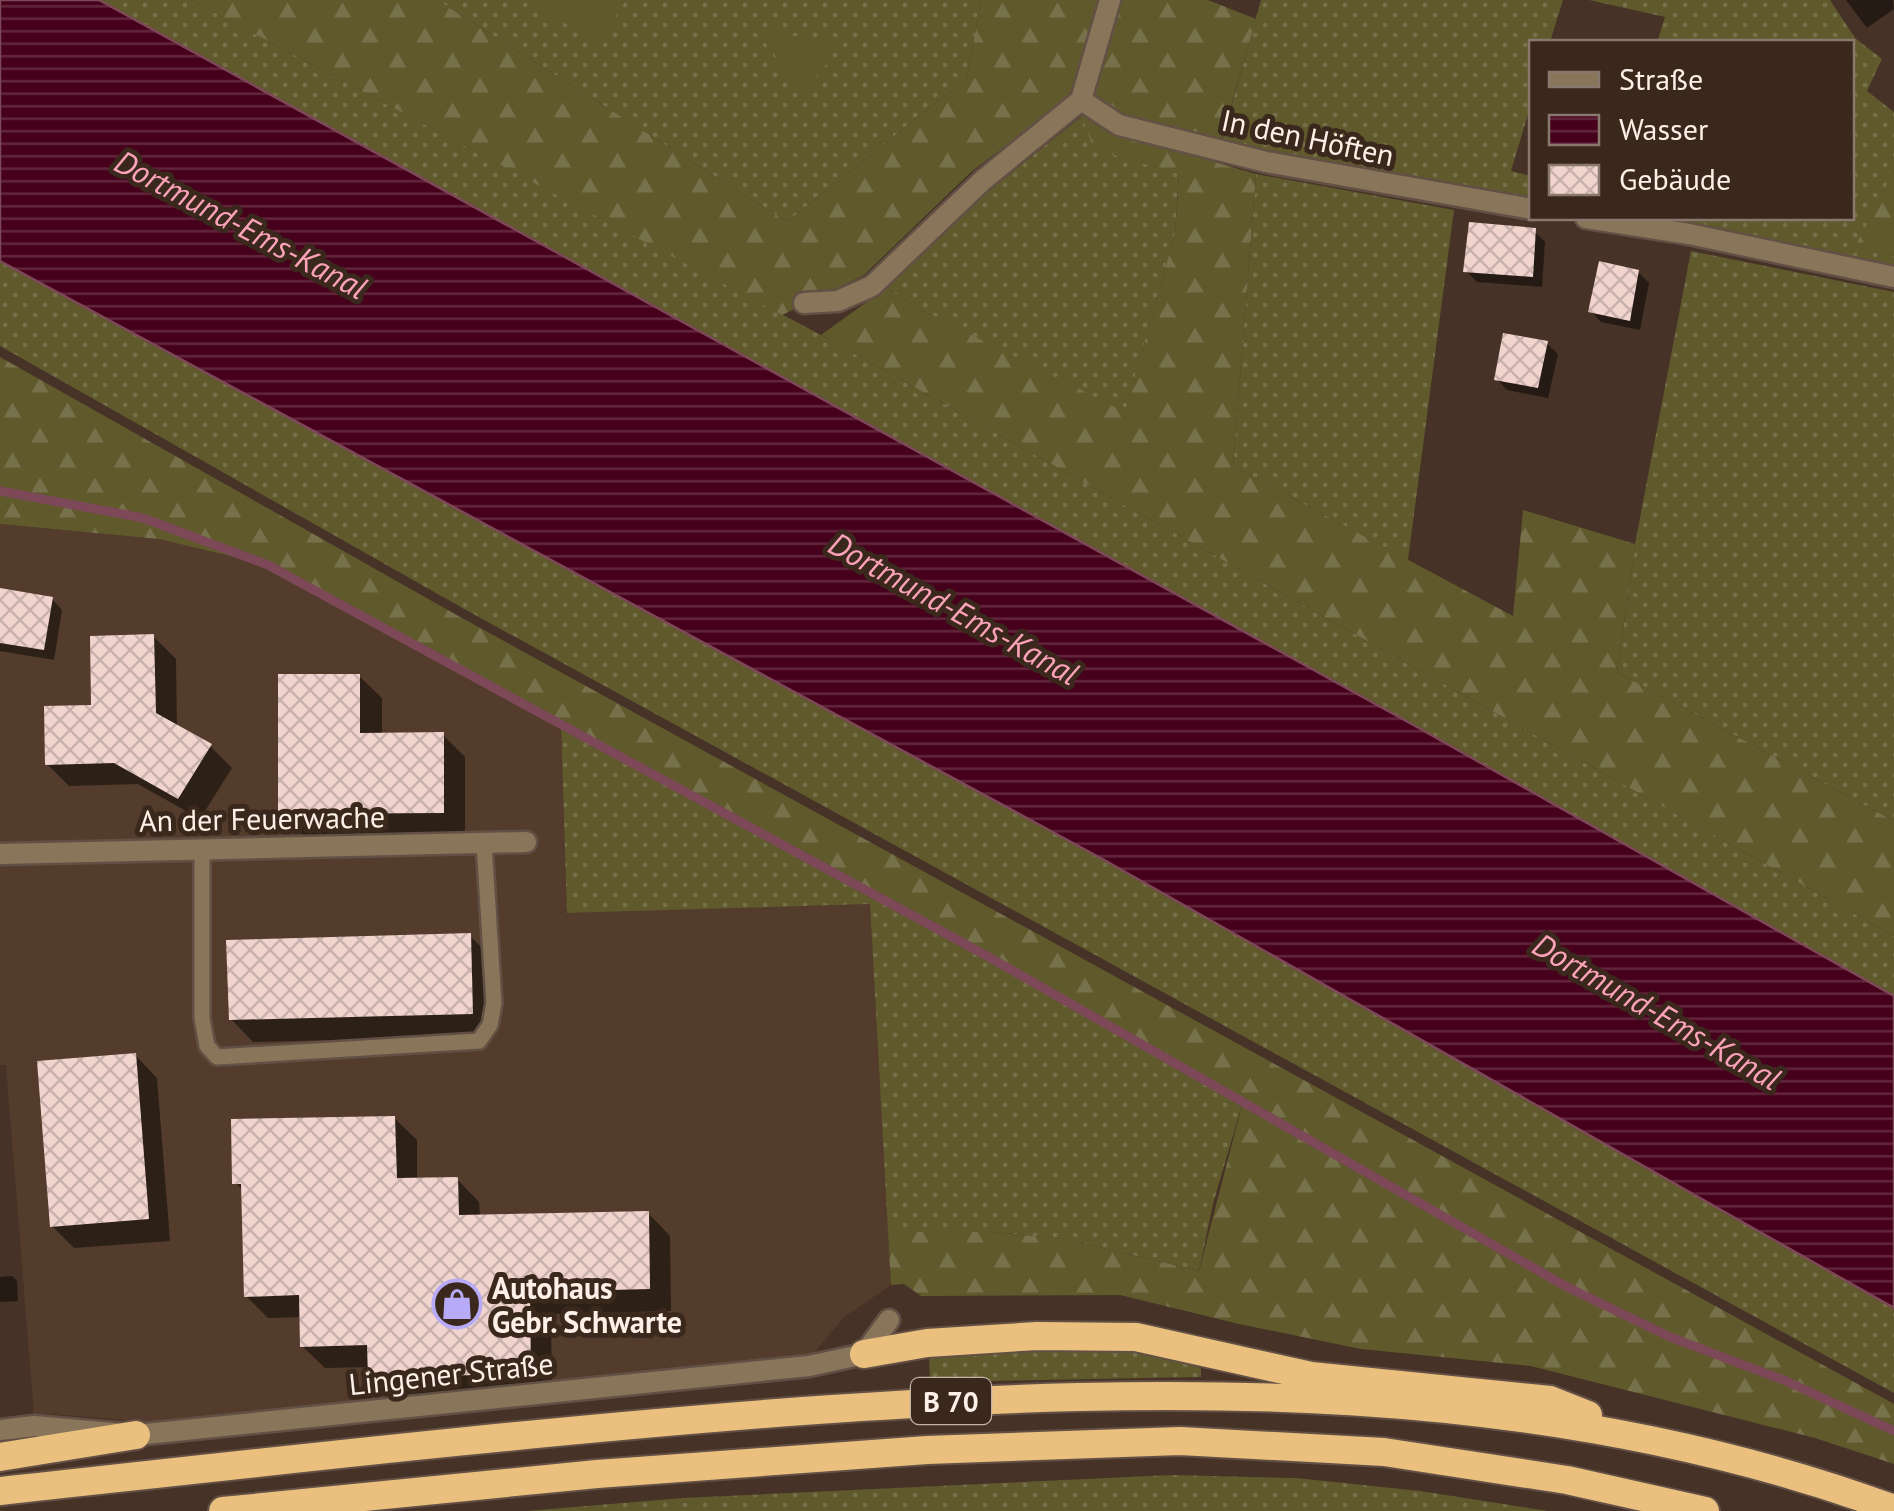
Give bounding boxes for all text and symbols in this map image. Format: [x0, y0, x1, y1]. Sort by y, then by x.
legend [1529, 40, 1854, 220]
text: Straße [1619, 59, 1703, 98]
street label: In den Höften [1218, 100, 1398, 174]
text: Wasser [1619, 109, 1708, 148]
water label: Dortmund-Ems-Kanal [108, 140, 375, 308]
text: Gebäude [1619, 159, 1731, 198]
water label: Dortmund-Ems-Kanal [822, 522, 1087, 694]
street label: An der Feuerwache [139, 796, 385, 840]
water label: Dortmund-Ems-Kanal [1525, 923, 1789, 1099]
place label: Autohaus Gebr. Schwarte [492, 1268, 682, 1341]
shop icon: Autohaus Gebr. Schwarte [431, 1278, 483, 1330]
street label: Lingener Straße [347, 1343, 555, 1403]
road number: B 70 [911, 1378, 991, 1424]

